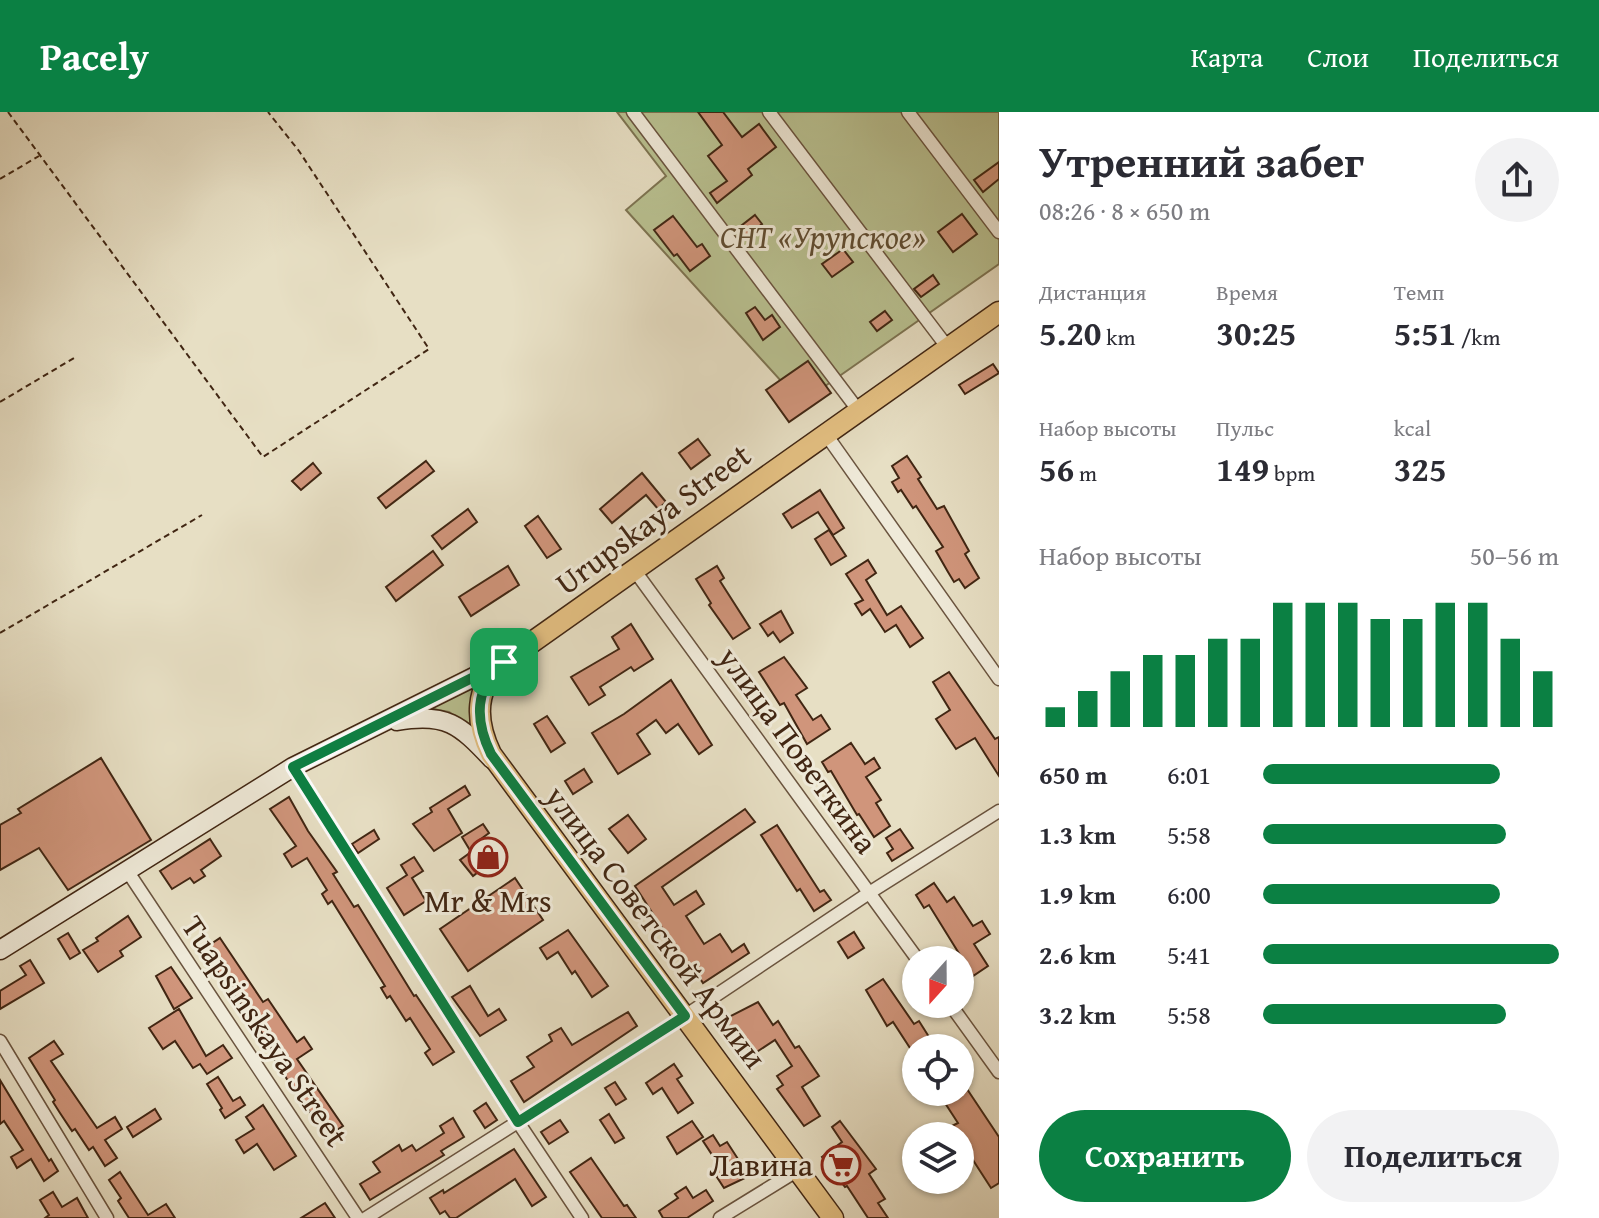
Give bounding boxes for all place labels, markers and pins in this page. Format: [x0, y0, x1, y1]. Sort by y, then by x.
pin [470, 628, 538, 696]
shop icon: Mr & Mrs [467, 836, 509, 878]
place label: Mr & Mrs [424, 877, 552, 924]
place label: Лавина [709, 1141, 814, 1188]
supermarket icon: Лавина [820, 1144, 862, 1186]

